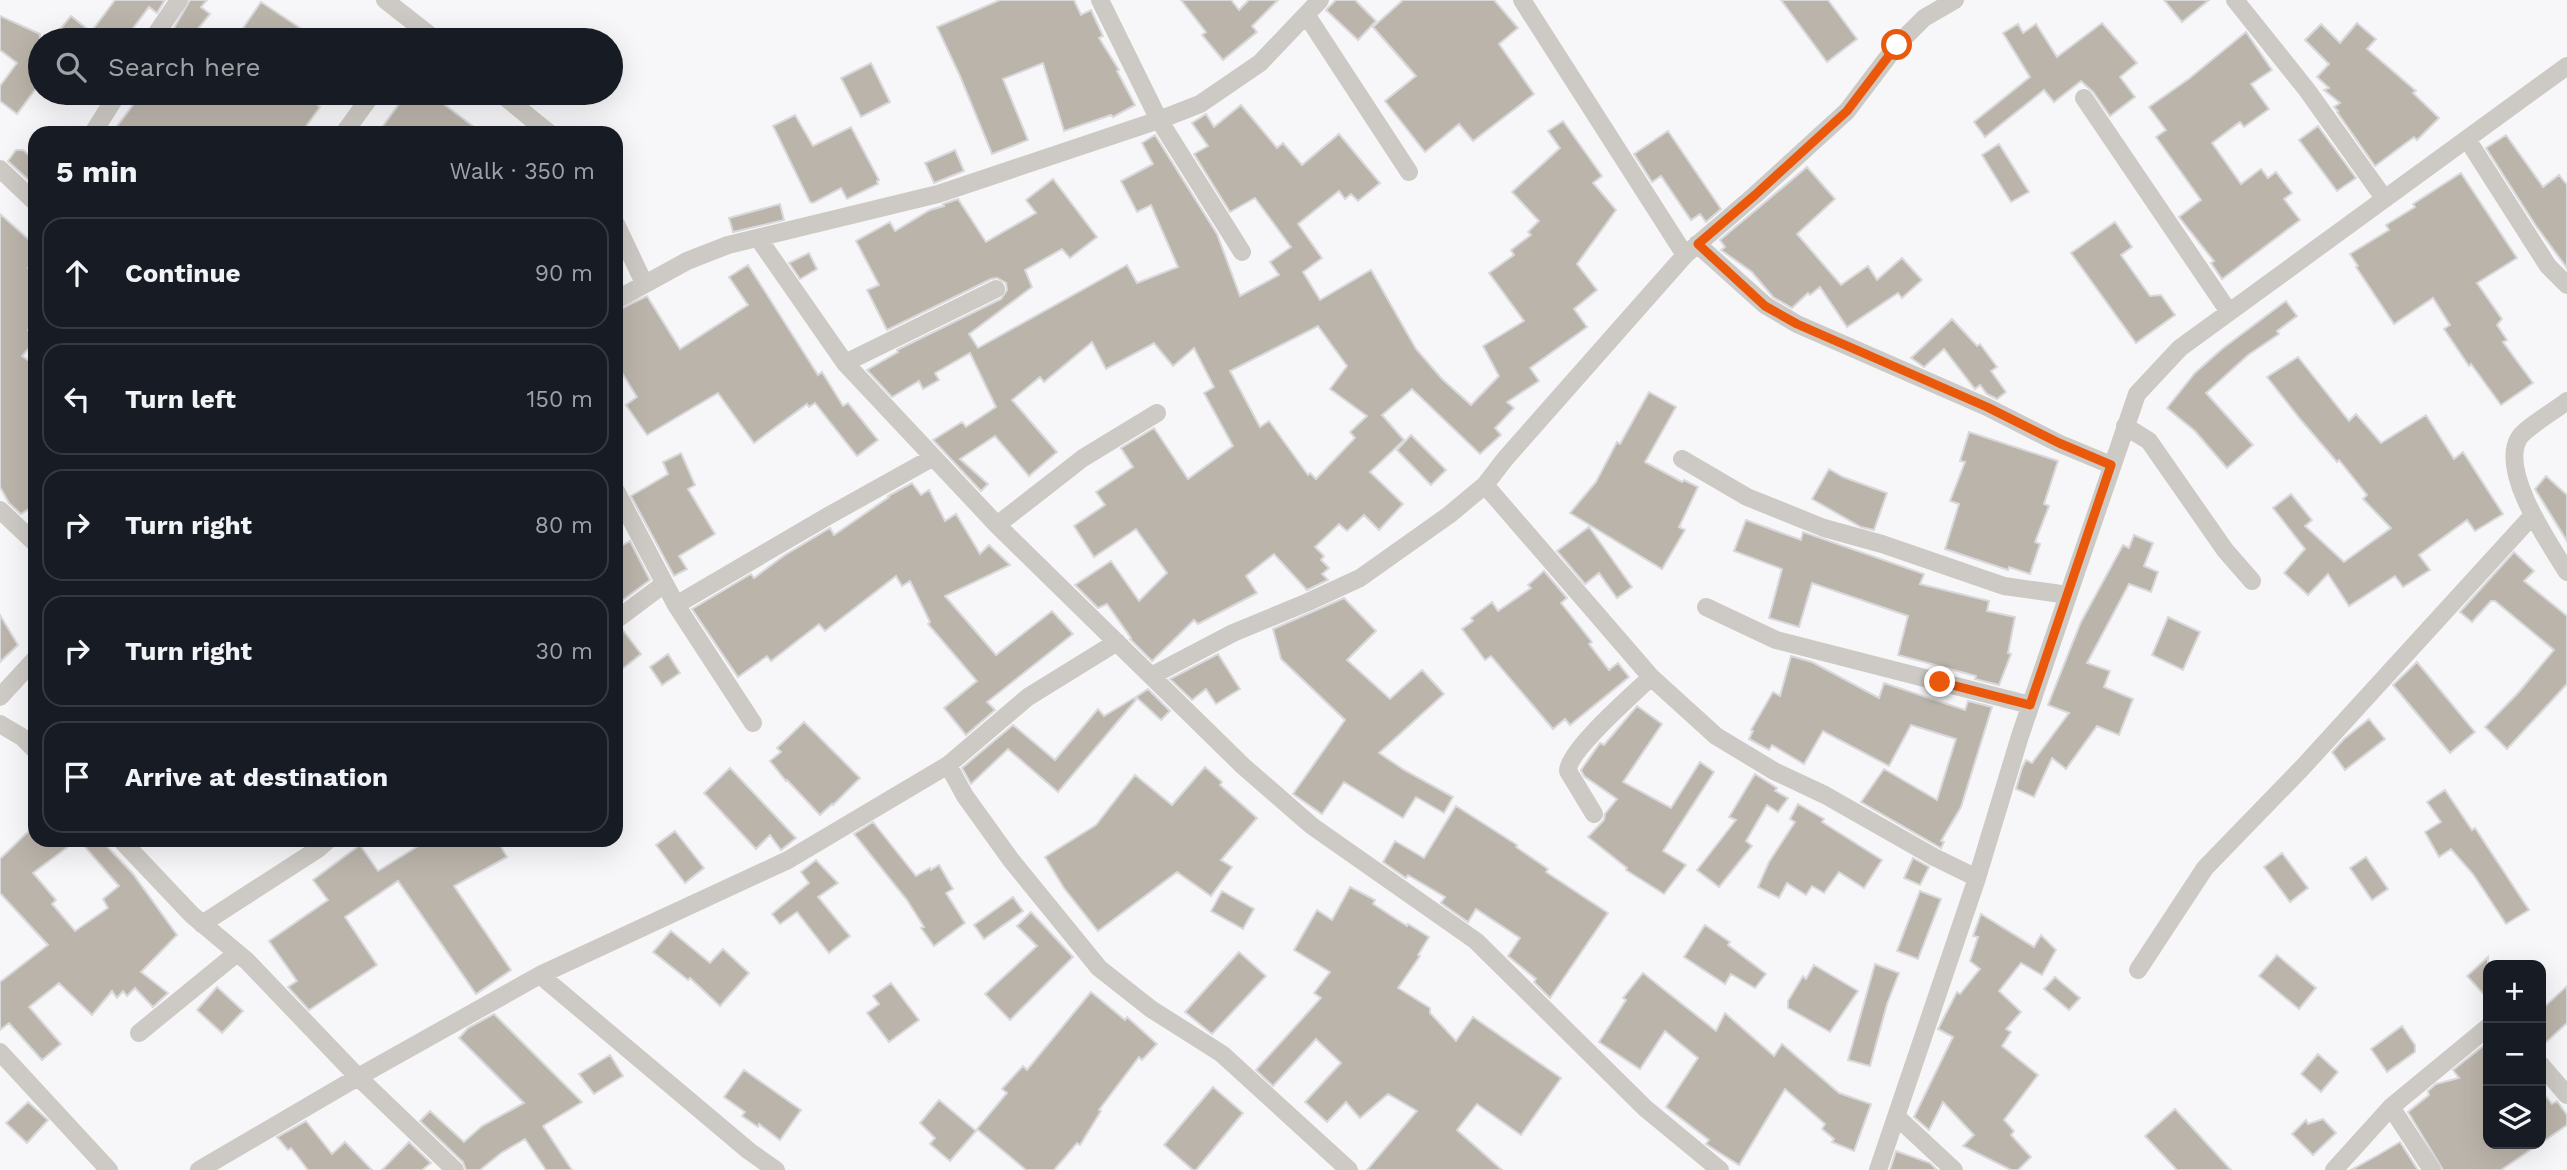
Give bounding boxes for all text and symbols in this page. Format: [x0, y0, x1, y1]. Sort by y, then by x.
search box [28, 28, 623, 105]
route start [1881, 29, 1912, 60]
icon: search [52, 48, 90, 86]
text: Search here [108, 52, 260, 82]
text: 5 min [56, 154, 138, 189]
text: Walk · 350 m [449, 158, 595, 185]
icon: ahead [58, 254, 96, 292]
text: Continue [125, 258, 241, 288]
text: 90 m [535, 260, 593, 287]
icon: left [58, 380, 96, 418]
text: Turn left [125, 384, 236, 414]
text: 150 m [527, 386, 593, 413]
icon: right [58, 506, 96, 544]
text: Turn right [125, 510, 252, 540]
text: 80 m [535, 512, 593, 539]
icon: right [58, 632, 96, 670]
text: Turn right [125, 636, 252, 666]
text: 30 m [536, 638, 593, 665]
route end [1924, 666, 1955, 697]
icon: arrive [58, 758, 96, 796]
text: Arrive at destination [125, 762, 388, 792]
map controls [2483, 960, 2546, 1149]
button: + [2483, 960, 2546, 1023]
button: − [2483, 1023, 2546, 1086]
button: layers [2483, 1086, 2546, 1149]

